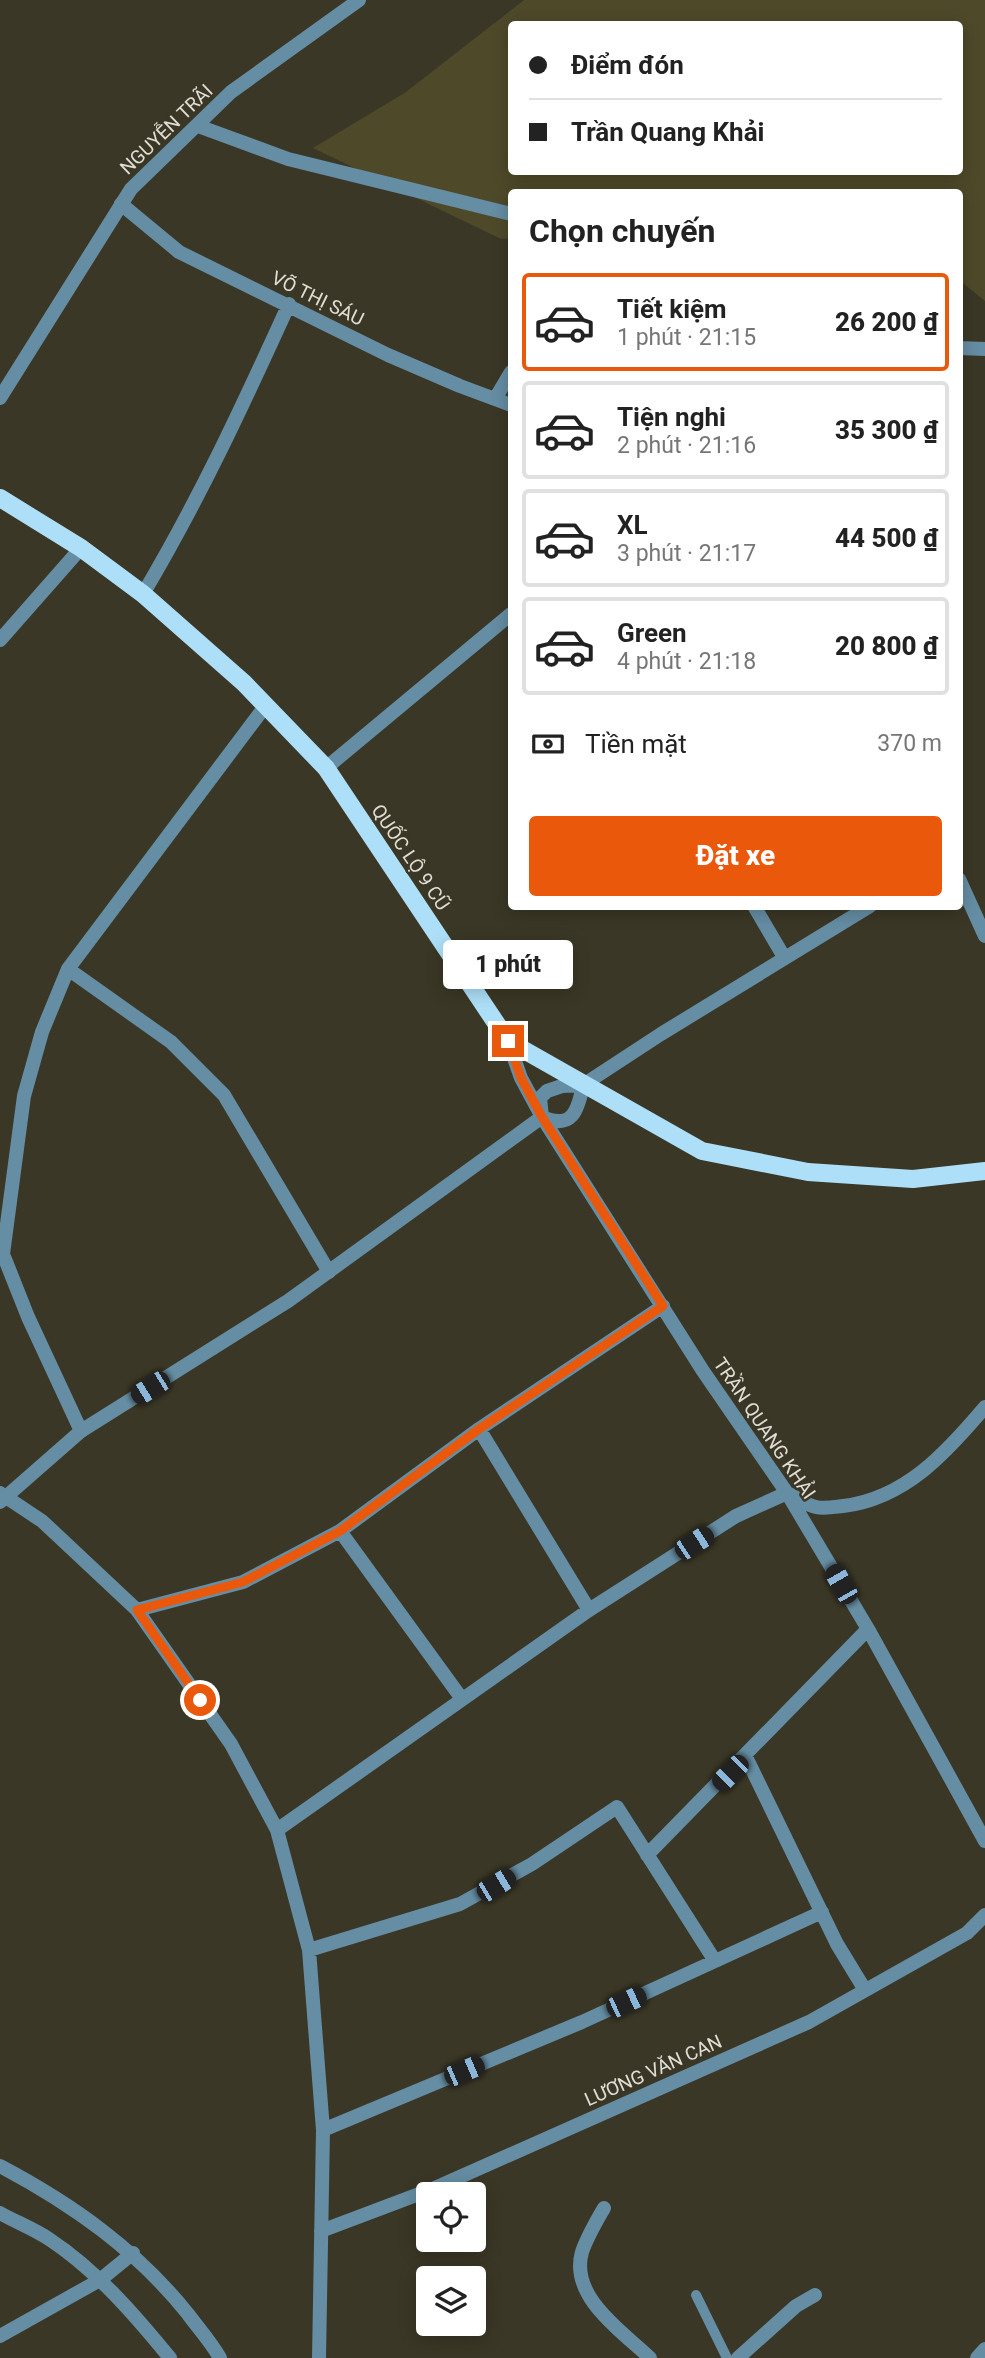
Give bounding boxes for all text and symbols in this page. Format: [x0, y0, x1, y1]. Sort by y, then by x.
text: Điểm đón [571, 50, 684, 80]
street label: NGUYỄN TRÃI [115, 80, 217, 179]
text: Trần Quang Khải [571, 117, 764, 147]
text: Chọn chuyến [529, 212, 715, 250]
street label: VÕ THỊ SÁU [268, 266, 368, 331]
icon: car [533, 291, 596, 354]
text: Tiết kiệm [617, 294, 727, 324]
text: 26 200 ₫ [835, 307, 938, 337]
text: 1 phút · 21:15 [617, 324, 756, 351]
icon: car [533, 399, 596, 462]
text: Tiện nghi [617, 402, 726, 432]
text: 35 300 ₫ [835, 415, 938, 445]
text: 2 phút · 21:16 [617, 432, 756, 459]
icon: car [533, 507, 596, 570]
text: XL [617, 510, 648, 540]
text: 44 500 ₫ [835, 523, 938, 553]
text: 3 phút · 21:17 [617, 540, 756, 567]
icon: car [533, 615, 596, 678]
text: Green [617, 618, 687, 648]
text: 20 800 ₫ [835, 631, 938, 661]
text: 4 phút · 21:18 [617, 648, 756, 675]
icon: cash [529, 725, 567, 763]
text: Tiền mặt [585, 729, 687, 759]
text: 370 m [877, 730, 942, 757]
street label: QUỐC LỘ 9 CŨ [367, 799, 455, 915]
button: Đặt xe [529, 816, 942, 896]
callout: 1 phút [443, 940, 573, 988]
text: 1 phút [475, 951, 541, 978]
route end [492, 1025, 524, 1057]
street label: TRẦN QUANG KHẢI [709, 1353, 820, 1503]
car [127, 1368, 174, 1408]
car [671, 1523, 718, 1563]
car [822, 1561, 861, 1607]
route start [184, 1684, 216, 1716]
car [708, 1751, 753, 1795]
car [473, 1865, 520, 1905]
car [603, 1984, 650, 2020]
street label: LƯƠNG VĂN CAN [581, 2030, 726, 2111]
car [441, 2053, 488, 2089]
map controls [416, 2182, 486, 2336]
button: locate [416, 2182, 486, 2252]
button: layers [416, 2266, 486, 2336]

